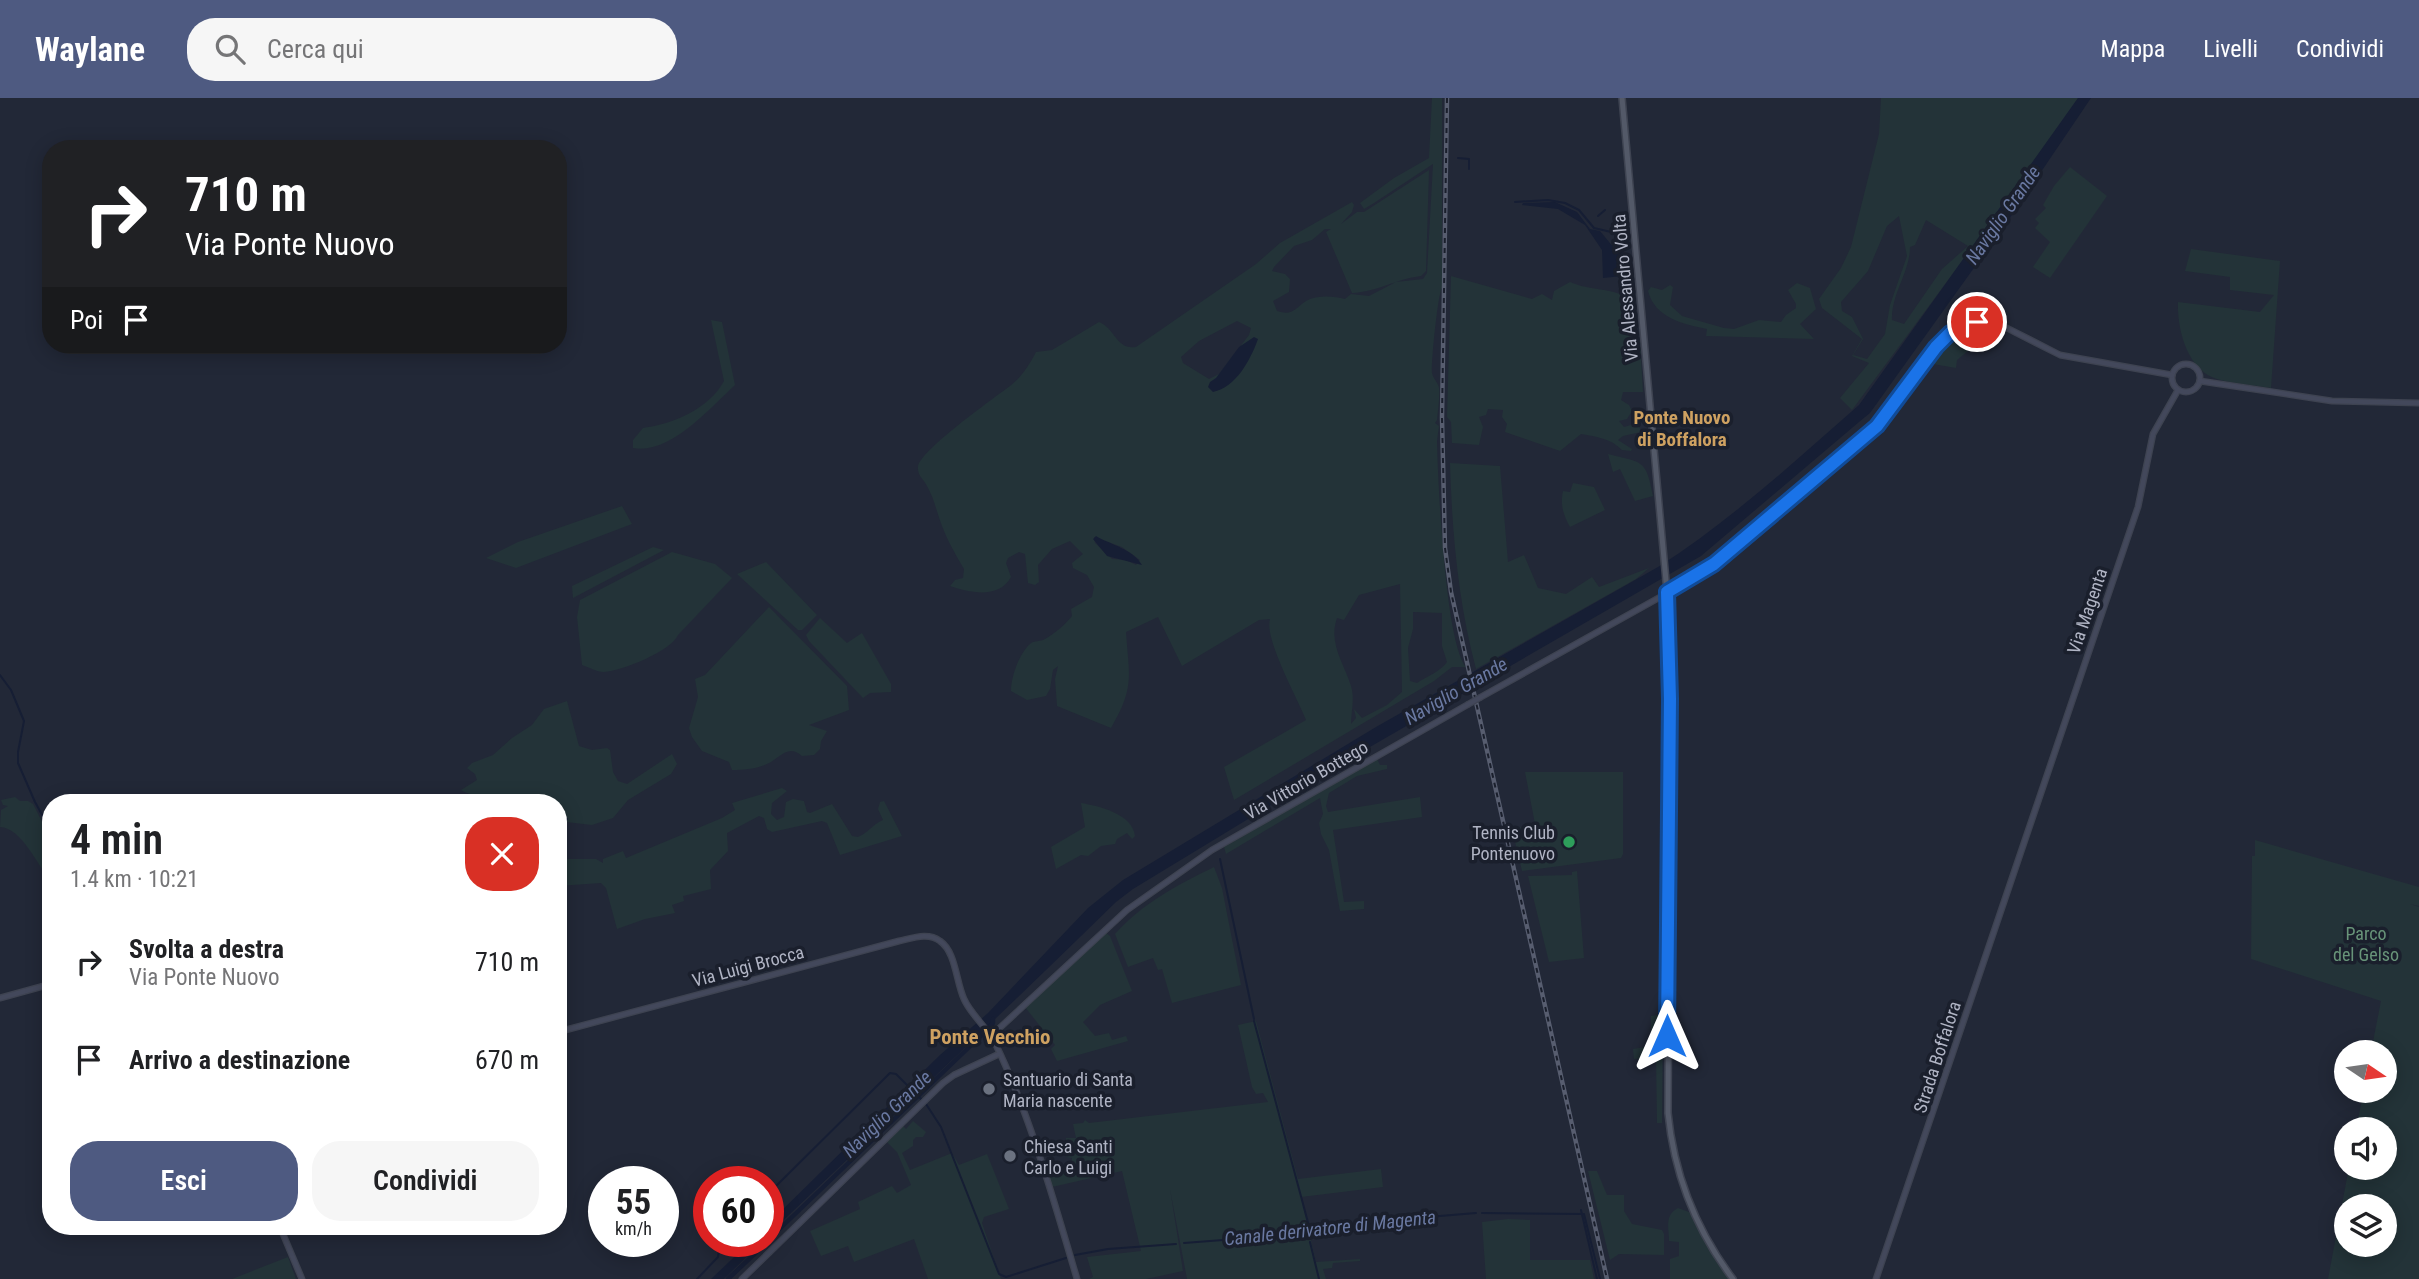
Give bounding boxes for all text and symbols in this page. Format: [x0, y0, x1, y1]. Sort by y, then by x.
search box [187, 18, 677, 81]
text: Waylane [35, 30, 145, 69]
icon: search [211, 30, 249, 68]
text: Cerca qui [267, 34, 364, 64]
text: Mappa [2101, 35, 2165, 63]
text: Livelli [2203, 35, 2258, 63]
text: Condividi [2296, 35, 2384, 63]
water label: Naviglio Grande [1961, 161, 2045, 269]
text: 710 m [185, 166, 307, 223]
icon: right [70, 168, 161, 259]
street label: Via Alessandro Volta [1608, 213, 1642, 363]
text: Via Ponte Nuovo [185, 225, 395, 263]
pin [1947, 292, 2007, 352]
icon: arrive [117, 301, 155, 339]
icon: arrive [1958, 303, 1996, 341]
text: Poi [70, 305, 103, 335]
district label: Ponte Nuovo di Boffalora [1634, 406, 1730, 451]
street label: Via Magenta [2063, 565, 2111, 657]
water label: Naviglio Grande [1400, 652, 1512, 730]
street label: Via Vittorio Bottego [1240, 736, 1372, 824]
text: 4 min [70, 815, 163, 864]
button: close [465, 817, 539, 891]
place label: Tennis Club Pontenuovo [1471, 822, 1555, 864]
marker: Tennis Club Pontenuovo [1561, 834, 1577, 850]
text: 1.4 km · 10:21 [70, 866, 199, 893]
park label: Parco del Gelso [2333, 923, 2399, 965]
text: Svolta a destra [129, 934, 284, 964]
street label: Via Luigi Brocca [690, 941, 806, 991]
icon: right [70, 943, 108, 981]
text: 710 m [475, 947, 539, 977]
text: Via Ponte Nuovo [129, 964, 280, 991]
position arrow [1630, 999, 1704, 1073]
street label: Strada Boffalora [1909, 999, 1965, 1115]
district label: Ponte Vecchio [929, 1025, 1051, 1049]
north arrow [2334, 1040, 2398, 1102]
map controls [2334, 1040, 2397, 1257]
icon: arrive [70, 1041, 108, 1079]
text: Arrivo a destinazione [129, 1045, 350, 1075]
text: 670 m [475, 1045, 539, 1075]
water label: Naviglio Grande [838, 1066, 936, 1162]
place label: Santuario di Santa Maria nascente [1003, 1069, 1133, 1111]
marker: Santuario di Santa Maria nascente [981, 1081, 997, 1097]
button: sound [2334, 1117, 2397, 1180]
place label: Chiesa Santi Carlo e Luigi [1024, 1136, 1113, 1178]
button: Esci [70, 1141, 298, 1221]
button: Condividi [312, 1141, 539, 1221]
marker: Chiesa Santi Carlo e Luigi [1002, 1148, 1018, 1164]
speed limit sign: 60 [693, 1166, 784, 1257]
text: 55 [616, 1182, 651, 1223]
button: layers [2334, 1194, 2397, 1257]
water label: Canale derivatore di Magenta [1223, 1205, 1437, 1251]
text: km/h [615, 1218, 652, 1239]

